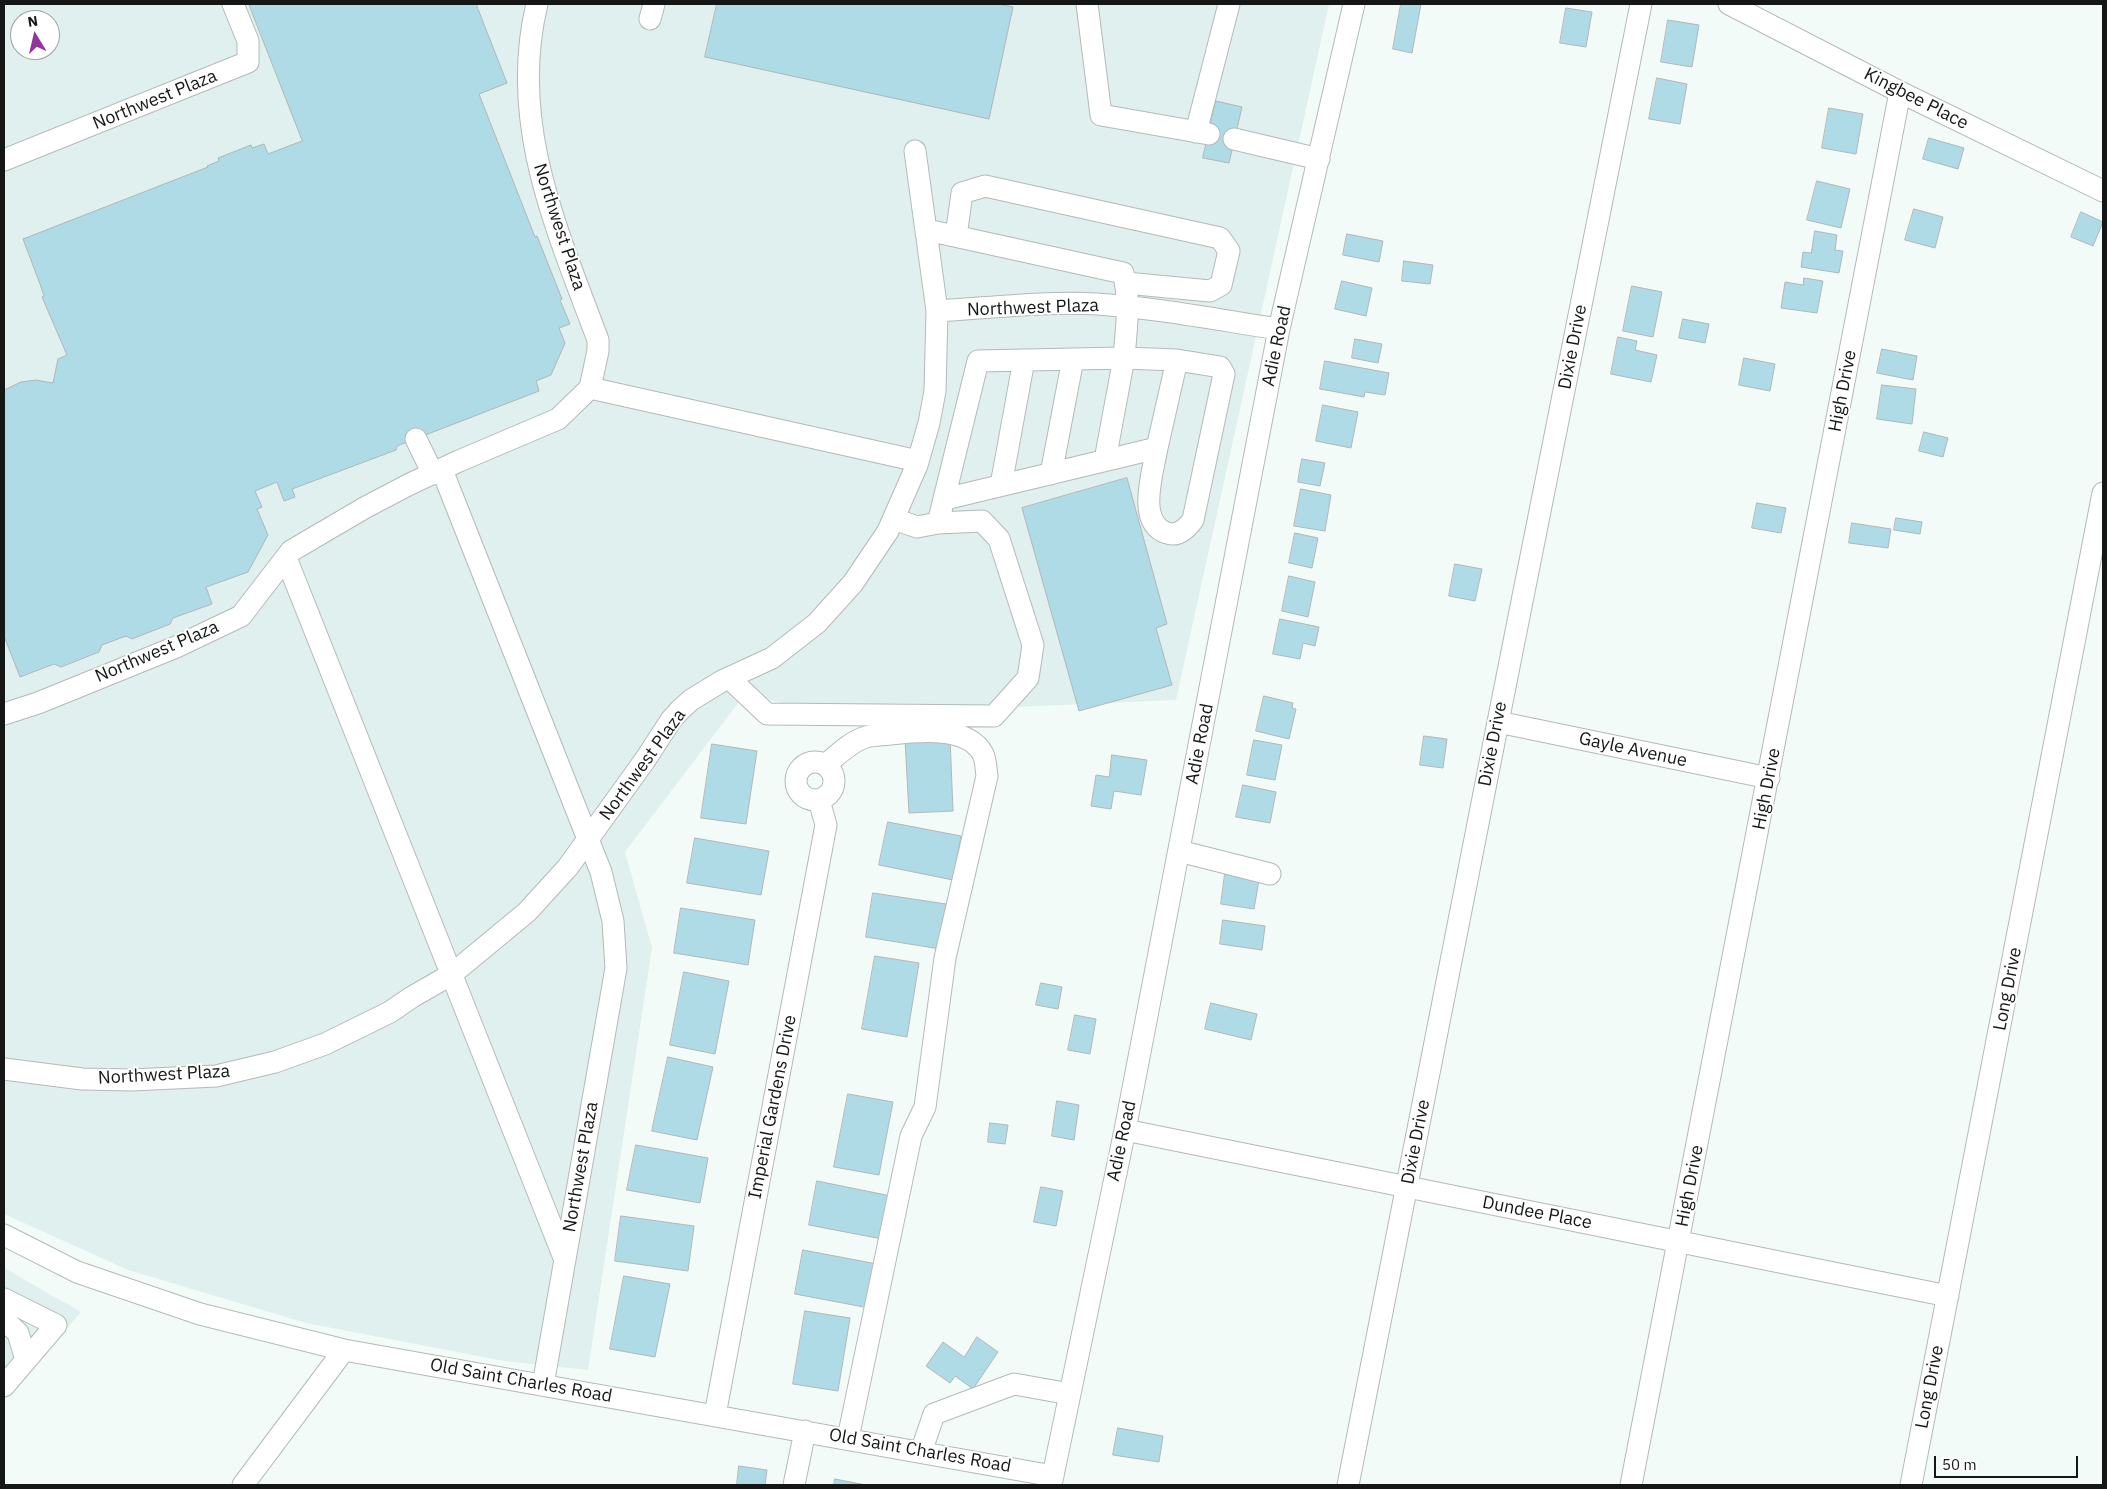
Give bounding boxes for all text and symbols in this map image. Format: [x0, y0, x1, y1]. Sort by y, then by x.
north arrow [10, 10, 60, 60]
text: N [26, 11, 39, 31]
street label: Kingbee Place [1860, 63, 1972, 135]
street label: Northwest Plaza [90, 65, 220, 135]
street label: Northwest Plaza [528, 161, 590, 293]
street label: Northwest Plaza [967, 295, 1099, 321]
street label: Dixie Drive [1554, 303, 1592, 391]
street label: Adie Road [1258, 304, 1296, 388]
street label: High Drive [1824, 348, 1862, 434]
street label: Northwest Plaza [92, 616, 222, 688]
street label: Dixie Drive [1474, 700, 1512, 788]
street label: Adie Road [1182, 702, 1218, 786]
street label: Northwest Plaza [595, 705, 691, 825]
street label: Gayle Avenue [1577, 728, 1689, 772]
street label: High Drive [1748, 746, 1786, 832]
street label: Long Drive [1989, 945, 2027, 1033]
street label: Imperial Gardens Drive [745, 1013, 801, 1201]
street label: Northwest Plaza [97, 1061, 231, 1089]
street label: Dixie Drive [1397, 1098, 1435, 1186]
street label: Adie Road [1103, 1099, 1141, 1183]
street label: Northwest Plaza [559, 1100, 603, 1234]
street label: High Drive [1671, 1143, 1709, 1229]
street label: Dundee Place [1480, 1192, 1594, 1234]
street label: Long Drive [1911, 1343, 1949, 1431]
street label: Old Saint Charles Road [428, 1354, 614, 1408]
street label: Old Saint Charles Road [827, 1424, 1013, 1478]
scale bar [1937, 1446, 2081, 1478]
text: 50 m [1942, 1455, 1977, 1474]

